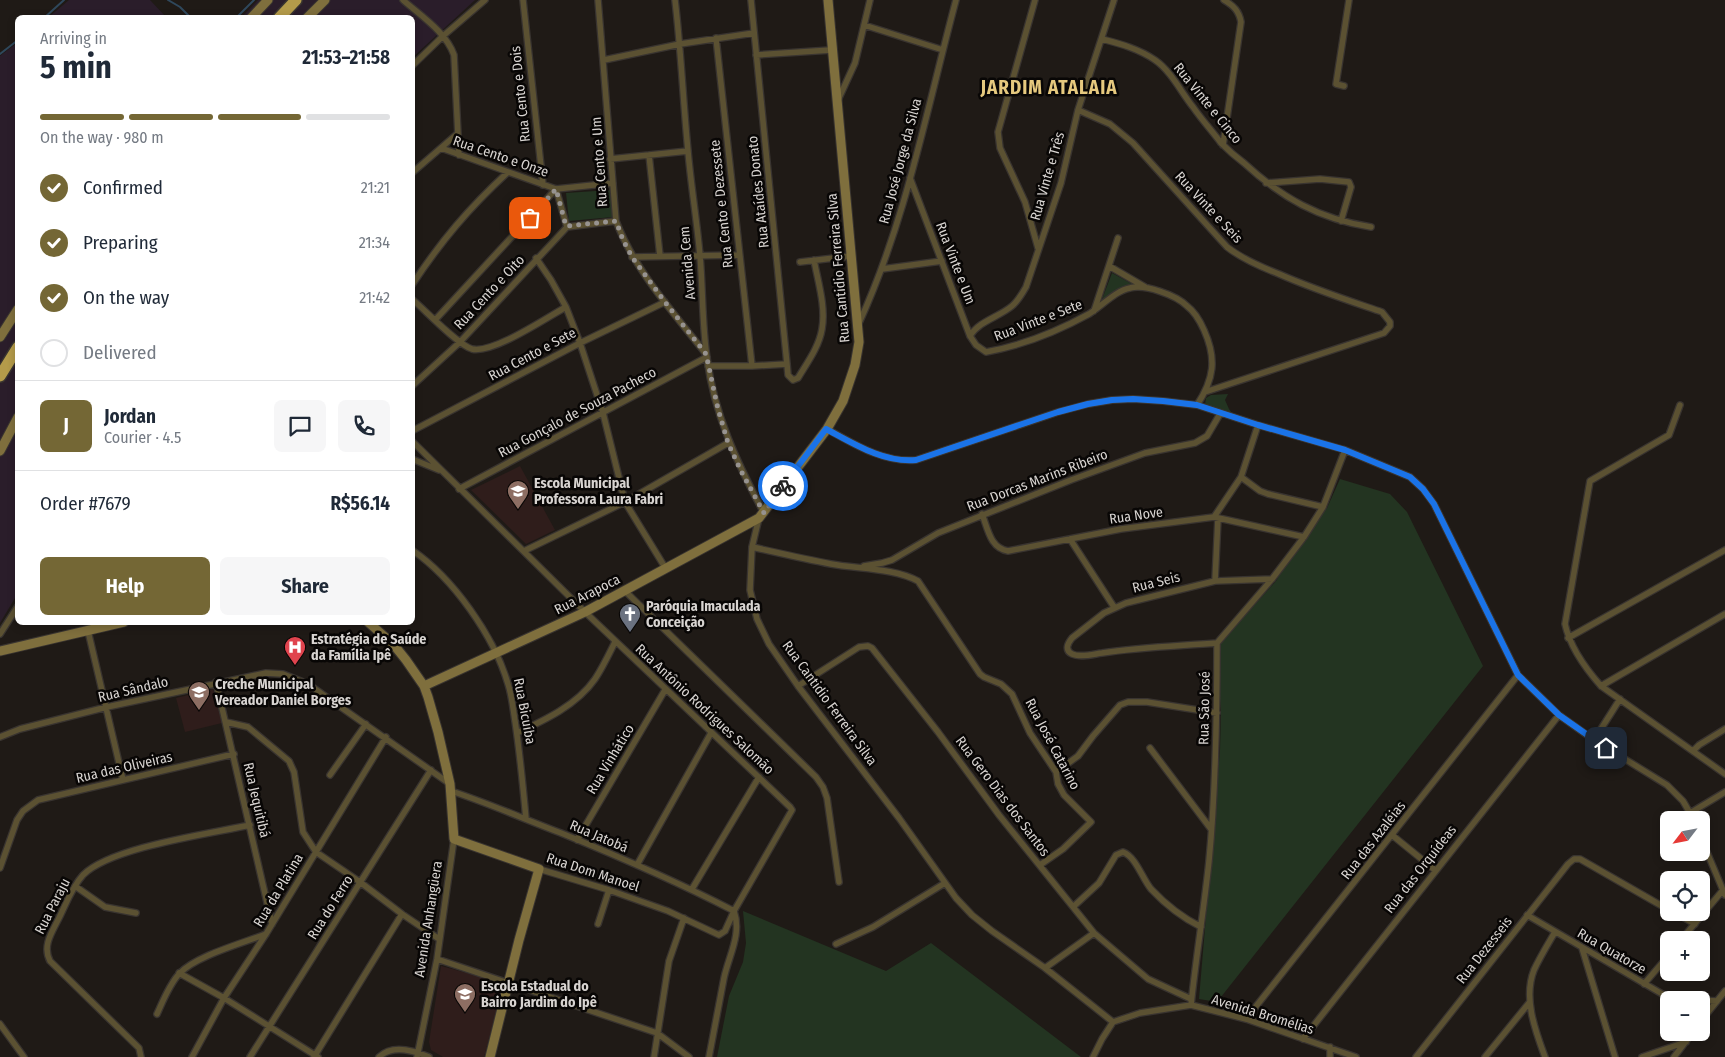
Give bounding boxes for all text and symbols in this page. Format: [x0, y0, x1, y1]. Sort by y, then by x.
text: Arriving in [40, 29, 107, 48]
street label: Rua Cento e Dois [507, 45, 534, 143]
text: 21:53–21:58 [302, 46, 390, 69]
text: 5 min [40, 48, 112, 86]
street label: Rua Vinte e Cinco [1170, 59, 1245, 147]
district label: JARDIM ATALAIA [979, 76, 1118, 99]
street label: Rua José Jorge da Silva [876, 96, 925, 226]
street label: Rua Cento e Um [588, 116, 611, 208]
text: On the way · 980 m [40, 128, 164, 147]
street label: Rua Vinte e Três [1027, 130, 1068, 222]
street label: Rua Cento e Onze [451, 132, 551, 181]
street label: Rua Ataídes Donato [744, 135, 773, 249]
street label: Rua Cento e Dezessete [706, 139, 737, 269]
street label: Rua Vinte e Seis [1171, 168, 1246, 247]
icon: check [40, 174, 68, 202]
text: Confirmed [83, 176, 163, 199]
text: 21:21 [361, 178, 390, 197]
street label: Rua Cantidio Ferreira Silva [823, 192, 854, 343]
pin [509, 197, 551, 239]
icon: bag [516, 204, 544, 232]
street label: Rua Vinte e Um [932, 220, 979, 307]
street label: Avenida Cem [676, 226, 699, 300]
icon: check [40, 229, 68, 257]
text: Preparing [83, 231, 158, 254]
text: 21:34 [359, 233, 390, 252]
street label: Rua Cento e Oito [451, 252, 528, 333]
icon: check [40, 284, 68, 312]
text: On the way [83, 286, 169, 309]
text: 21:42 [359, 288, 390, 307]
street label: Rua Vinte e Sete [992, 296, 1085, 345]
street label: Rua Cento e Sete [486, 324, 579, 385]
text: Delivered [83, 341, 157, 364]
street label: Rua Gonçalo de Souza Pacheco [495, 364, 659, 461]
button: chat [274, 400, 326, 452]
button: phone [338, 400, 390, 452]
text: Jordan [104, 405, 156, 428]
text: J [63, 414, 69, 437]
text: Courier · 4.5 [104, 428, 181, 447]
street label: Rua Dorcas Marins Ribeiro [964, 446, 1110, 515]
courier [758, 461, 808, 511]
icon: bike [769, 472, 797, 500]
place label: Escola Municipal Professora Laura Fabri [534, 475, 664, 508]
school or university icon: Escola Municipal Professora Laura Fabri [506, 479, 530, 510]
text: Order #7679 [40, 492, 131, 515]
text: R$56.14 [331, 492, 390, 515]
street label: Rua Nove [1108, 503, 1164, 528]
button: Help [40, 557, 210, 615]
button: Share [220, 557, 390, 615]
street label: Rua Seis [1131, 568, 1182, 597]
street label: Rua Arapoca [552, 571, 623, 618]
place label: Paróquia Imaculada Conceição [646, 598, 761, 632]
church icon: Paróquia Imaculada Conceição [618, 602, 642, 633]
place label: Estratégia de Saúde da Família Ipê [311, 631, 426, 664]
hospital icon: Estratégia de Saúde da Família Ipê [283, 635, 307, 666]
street label: Rua Cantidio Ferreira Silva [779, 638, 881, 769]
street label: Rua Antônio Rodrigues Salomão [632, 641, 778, 778]
street label: Rua São José [1195, 671, 1214, 745]
street label: Rua Sândalo [96, 673, 170, 706]
place label: Creche Municipal Vereador Daniel Borges [214, 676, 351, 709]
street label: Rua Bicuíba [510, 676, 539, 746]
school or university icon: Creche Municipal Vereador Daniel Borges [187, 680, 211, 711]
street label: Rua José Catarino [1021, 696, 1084, 793]
street label: Rua Vinhático [583, 721, 638, 797]
pin [1585, 727, 1627, 769]
street label: Rua Gero Dias dos Santos [952, 733, 1053, 860]
icon: home [1592, 734, 1620, 762]
street label: Rua das Oliveiras [74, 748, 174, 787]
street label: Rua Jequitibá [240, 761, 273, 839]
street label: Rua das Azaléias [1337, 798, 1409, 883]
north arrow [1660, 811, 1710, 861]
map controls [1660, 811, 1710, 1041]
street label: Rua Jatobá [567, 817, 631, 856]
street label: Rua das Orquídeas [1381, 822, 1460, 917]
street label: Rua Dom Manoel [544, 849, 642, 896]
street label: Rua da Platina [250, 850, 307, 930]
street label: Avenida Anhangüera [411, 860, 446, 978]
button: locate [1660, 871, 1710, 921]
street label: Rua do Ferro [304, 872, 357, 943]
street label: Rua Paraju [31, 875, 74, 937]
street label: Rua Dezesseis [1453, 913, 1516, 987]
street label: Rua Quatorze [1574, 925, 1649, 978]
button: + [1660, 931, 1710, 981]
place label: Escola Estadual do Bairro Jardim do Ipê [481, 978, 597, 1011]
school or university icon: Escola Estadual do Bairro Jardim do Ipê [453, 982, 477, 1013]
street label: Avenida Bromélias [1210, 991, 1316, 1038]
button: − [1660, 991, 1710, 1041]

